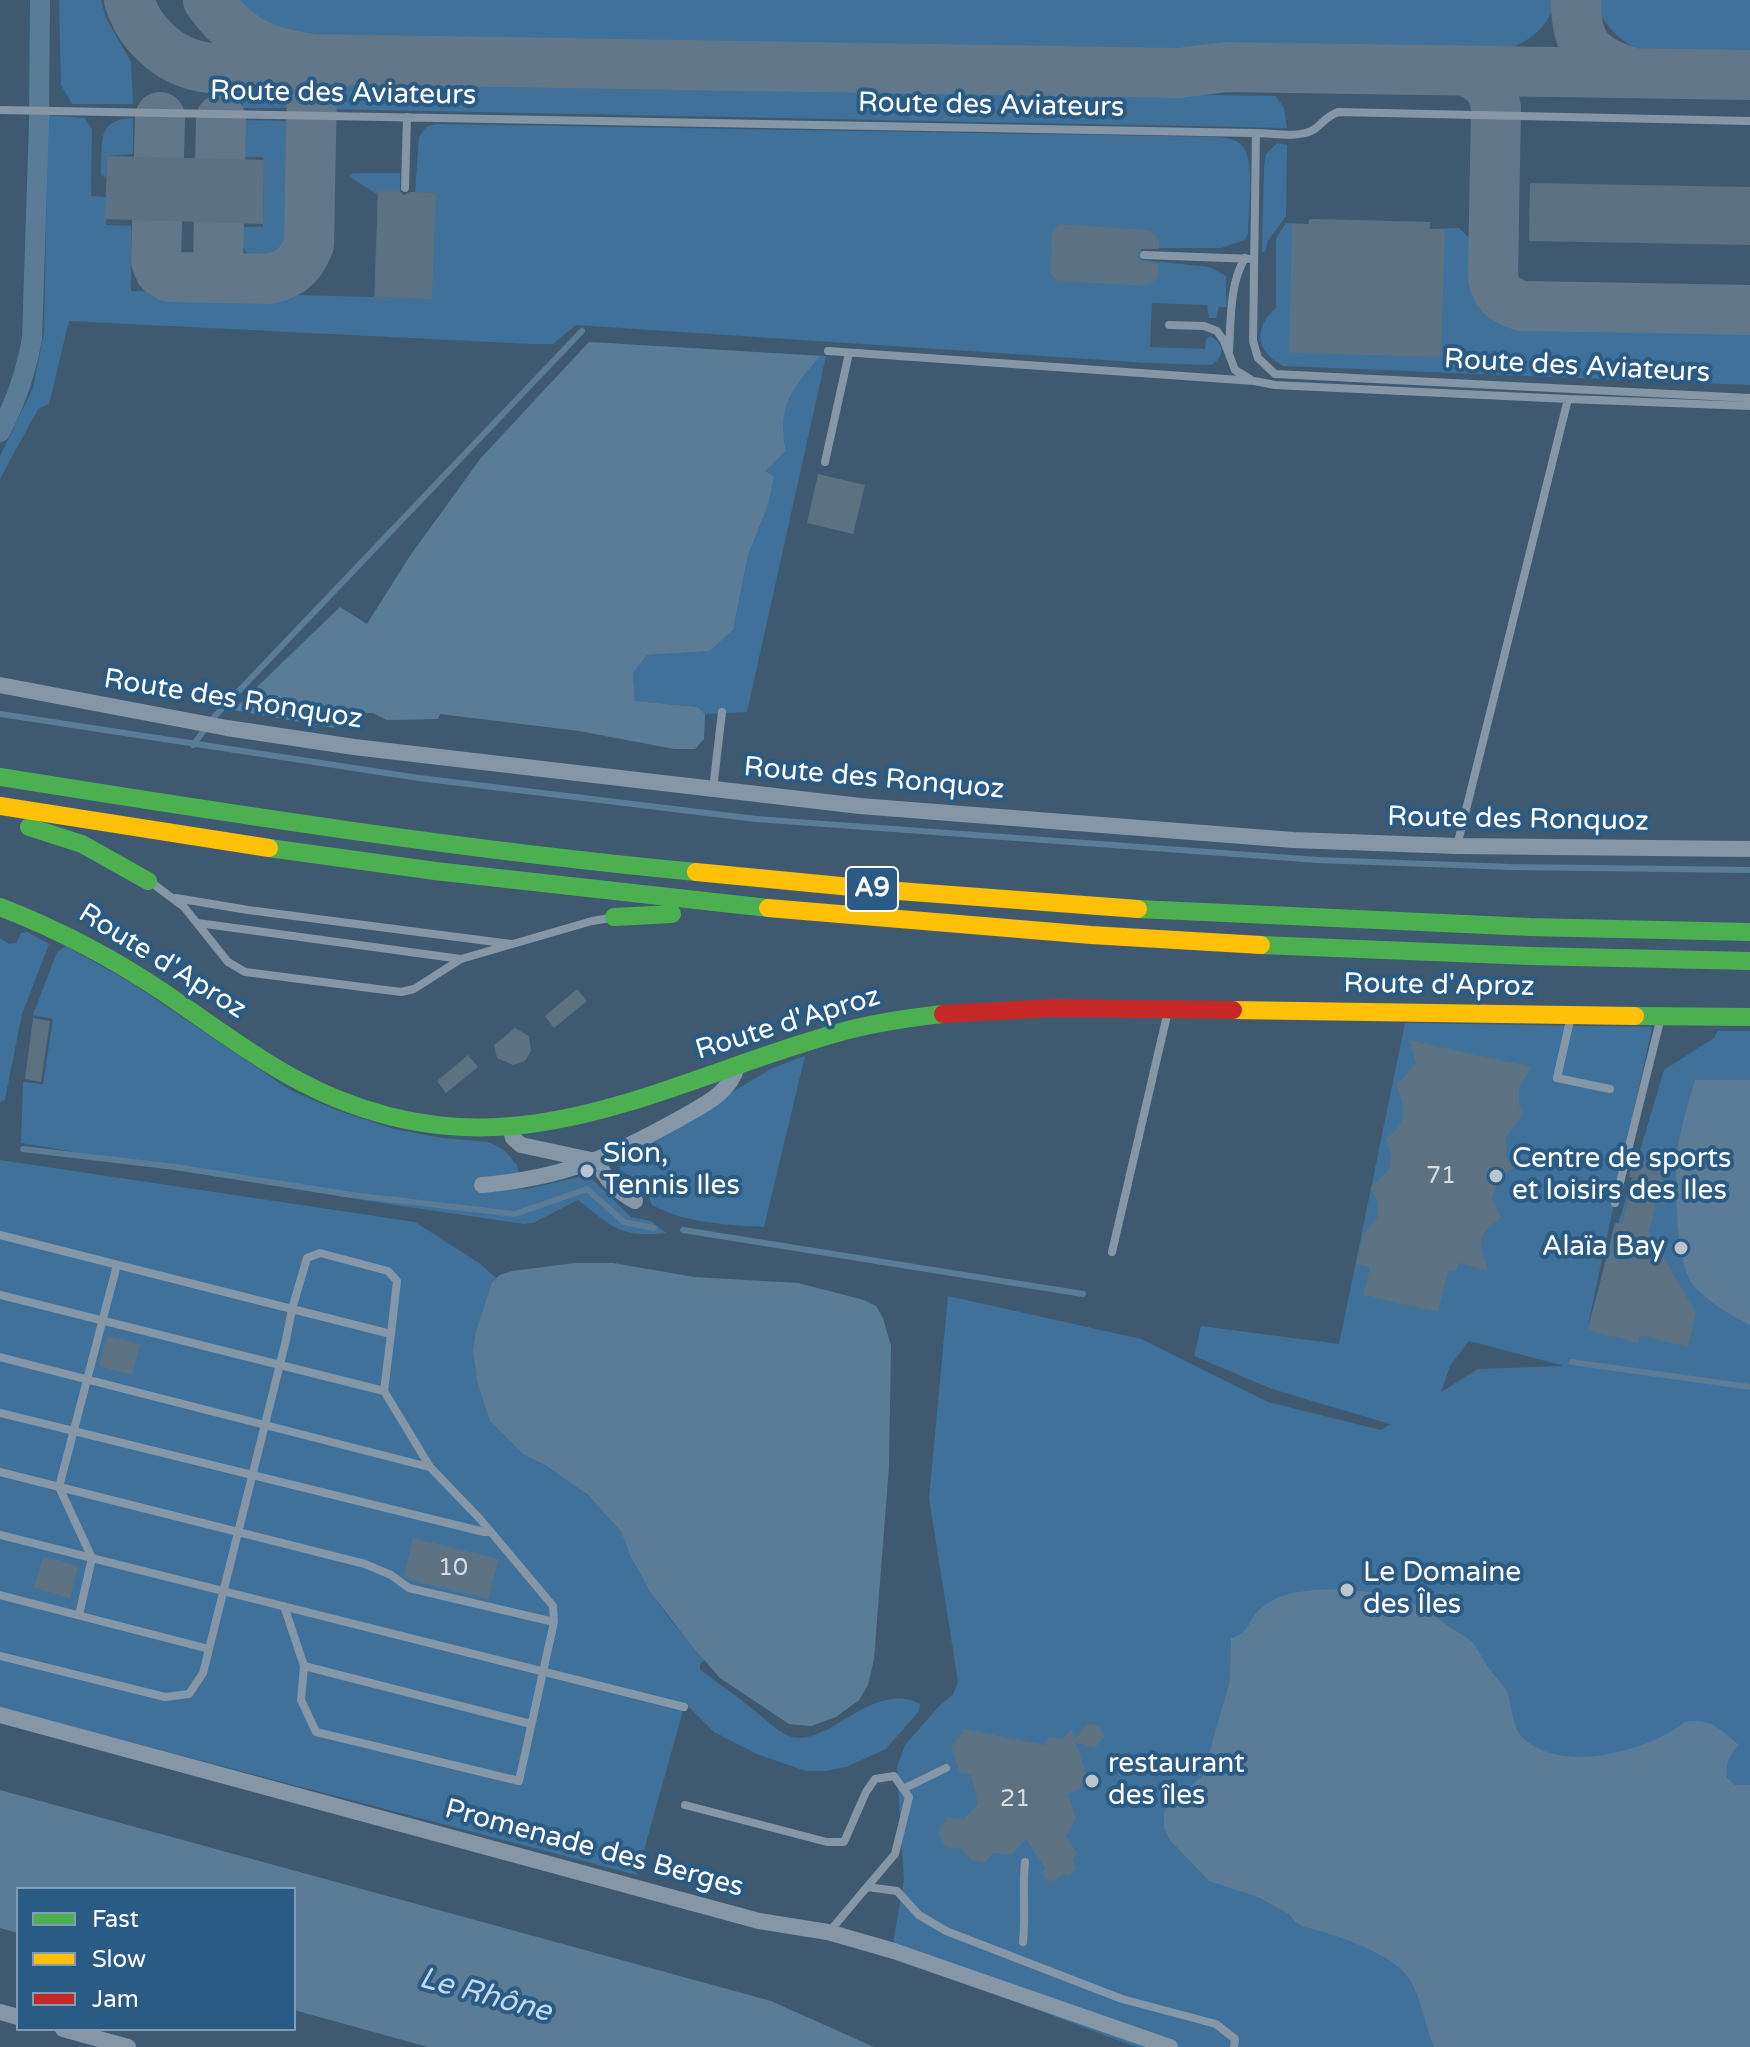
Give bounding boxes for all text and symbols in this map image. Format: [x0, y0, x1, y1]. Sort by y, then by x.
street label: Route des Aviateurs [209, 75, 477, 113]
street label: Route des Aviateurs [857, 87, 1125, 125]
street label: Route des Aviateurs [1443, 343, 1711, 391]
street label: Route des Ronquoz [101, 663, 365, 737]
street label: Route des Ronquoz [742, 751, 1006, 807]
street label: Route des Ronquoz [1387, 801, 1649, 839]
road number: A9 [846, 867, 898, 911]
street label: Route d'Aproz [72, 897, 252, 1027]
street label: Route d'Aproz [1343, 968, 1535, 1004]
street label: Route d'Aproz [692, 980, 884, 1068]
place label: Sion, Tennis Iles [603, 1138, 740, 1204]
place label: Centre de sports et loisirs des Iles [1512, 1143, 1731, 1209]
marker: Sion, Tennis Iles [578, 1162, 596, 1180]
house number: 71 [1426, 1163, 1456, 1191]
marker: Centre de sports et loisirs des Iles [1487, 1167, 1505, 1185]
place label: Alaïa Bay [1542, 1231, 1665, 1265]
marker: Alaïa Bay [1672, 1239, 1690, 1257]
house number: 10 [438, 1555, 468, 1583]
place label: Le Domaine des Îles [1363, 1557, 1521, 1623]
marker: Le Domaine des Îles [1338, 1581, 1356, 1599]
place label: restaurant des îles [1108, 1748, 1245, 1814]
marker: restaurant des îles [1083, 1772, 1101, 1790]
house number: 21 [1000, 1786, 1030, 1814]
street label: Promenade des Berges [441, 1793, 747, 1905]
legend [16, 1887, 296, 2031]
text: Fast [92, 1905, 139, 1934]
text: Slow [92, 1945, 146, 1974]
water label: Le Rhône [415, 1961, 555, 2031]
text: Jam [92, 1985, 139, 2014]

